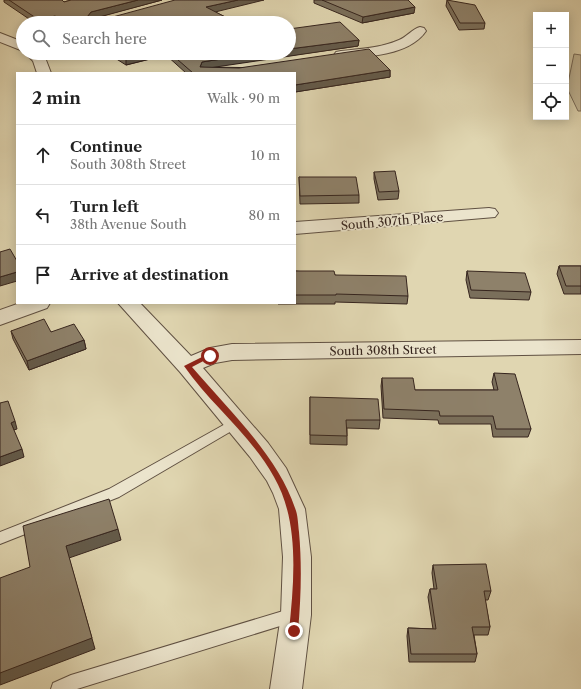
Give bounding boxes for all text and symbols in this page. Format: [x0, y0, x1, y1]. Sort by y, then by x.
map controls [533, 12, 569, 120]
button: + [533, 12, 569, 48]
search box [16, 16, 296, 60]
icon: search [30, 27, 52, 49]
text: Search here [62, 29, 147, 48]
button: − [533, 48, 569, 84]
button: locate [533, 84, 569, 120]
text: 2 min [32, 88, 81, 108]
text: Walk · 90 m [207, 90, 280, 106]
text: Continue [70, 137, 142, 156]
icon: ahead [32, 144, 54, 166]
text: 10 m [251, 147, 280, 163]
text: South 308th Street [70, 156, 186, 172]
text: Turn left [70, 197, 139, 216]
icon: left [32, 204, 54, 226]
text: 80 m [248, 207, 280, 223]
street label: South 307th Place [340, 209, 444, 233]
text: 38th Avenue South [70, 216, 187, 232]
icon: arrive [32, 264, 54, 286]
text: Arrive at destination [70, 265, 229, 284]
street label: South 308th Street [329, 342, 437, 358]
route start [201, 347, 219, 365]
route end [285, 622, 303, 640]

